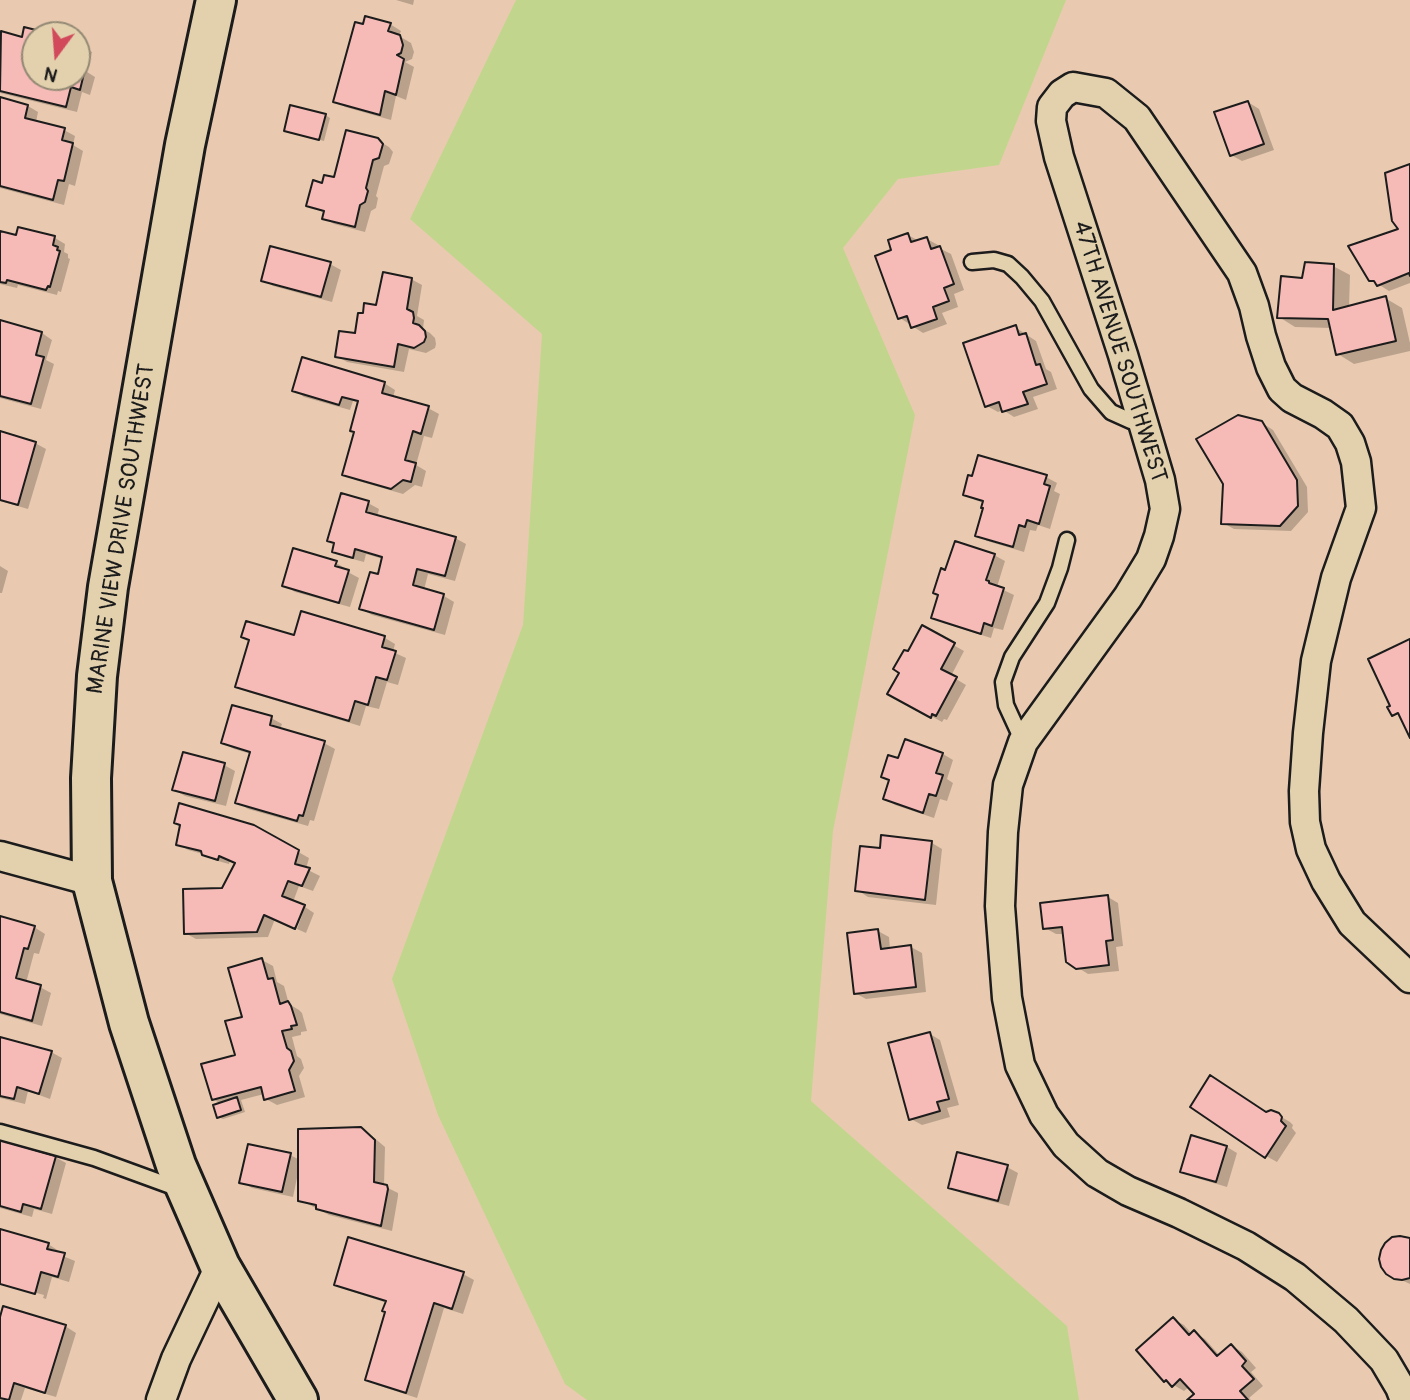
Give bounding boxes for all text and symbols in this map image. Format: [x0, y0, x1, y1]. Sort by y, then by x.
north arrow [21, 21, 91, 91]
text: N [41, 61, 60, 88]
street label: 47TH AVENUE SOUTHWEST [1066, 218, 1172, 486]
street label: MARINE VIEW DRIVE SOUTHWEST [82, 362, 162, 696]

